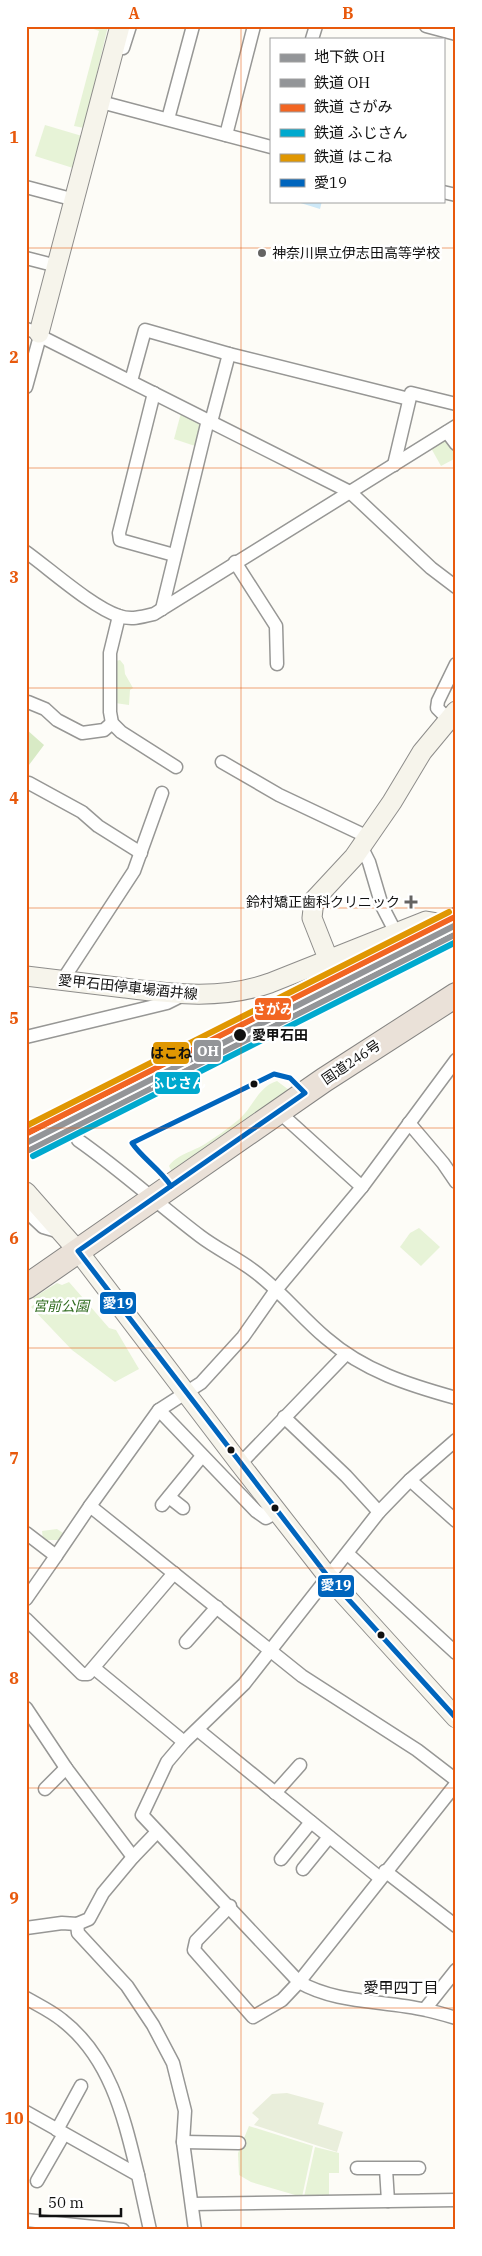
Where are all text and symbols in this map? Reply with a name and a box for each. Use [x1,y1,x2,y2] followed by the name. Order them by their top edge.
[128,3,140,23] text: A
[342,3,354,23] text: B
[270,38,444,202] legend
[314,47,385,66] text: 地下鉄 OH
[314,73,370,92] text: 鉄道 OH
[314,97,392,116] text: 鉄道 さがみ
[314,123,407,142] text: 鉄道 ふじさん
[9,127,19,147] text: 1
[314,147,392,166] text: 鉄道 はこね
[314,173,347,192] text: 愛19
[272,244,440,262] place label: 神奈川県立伊志田高等学校
[256,247,268,259] marker: 神奈川県立伊志田高等学校
[9,347,19,367] text: 2
[9,567,19,587] text: 3
[9,788,19,808] text: 4
[246,893,400,911] place label: 鈴村矯正歯科クリニック
[404,895,418,909] marker: 鈴村矯正歯科クリニック
[57,971,199,1003] street label: 愛甲石田停車場酒井線
[254,997,292,1021] line badge: さがみ
[252,1000,294,1018] text: さがみ
[9,1008,19,1028] text: 5
[252,1026,308,1044] place label: 愛甲石田
[232,1027,248,1043] marker: 愛甲石田
[318,1036,384,1088] street label: 国道246号
[193,1039,222,1063] line badge: OH
[152,1041,190,1065] line badge: はこね
[197,1042,219,1060] text: OH
[150,1044,192,1062] text: はこね
[154,1071,201,1095] line badge: ふじさん
[150,1074,206,1092] text: ふじさん
[249,1079,259,1089] unlabelled marker
[9,1228,19,1248] text: 6
[99,1291,137,1315] line badge: 愛19
[103,1294,133,1312] text: 愛19
[33,1297,91,1315] park label: 宮前公園
[226,1445,236,1455] unlabelled marker
[9,1448,19,1468] text: 7
[270,1503,280,1513] unlabelled marker
[317,1574,355,1598] line badge: 愛19
[321,1576,351,1594] text: 愛19
[376,1630,386,1640] unlabelled marker
[9,1668,19,1688] text: 8
[9,1888,19,1908] text: 9
[363,1978,439,1997] district label: 愛甲四丁目
[4,2108,24,2128] text: 10
[40,2186,121,2218] scale bar
[48,2193,84,2212] text: 50 m

